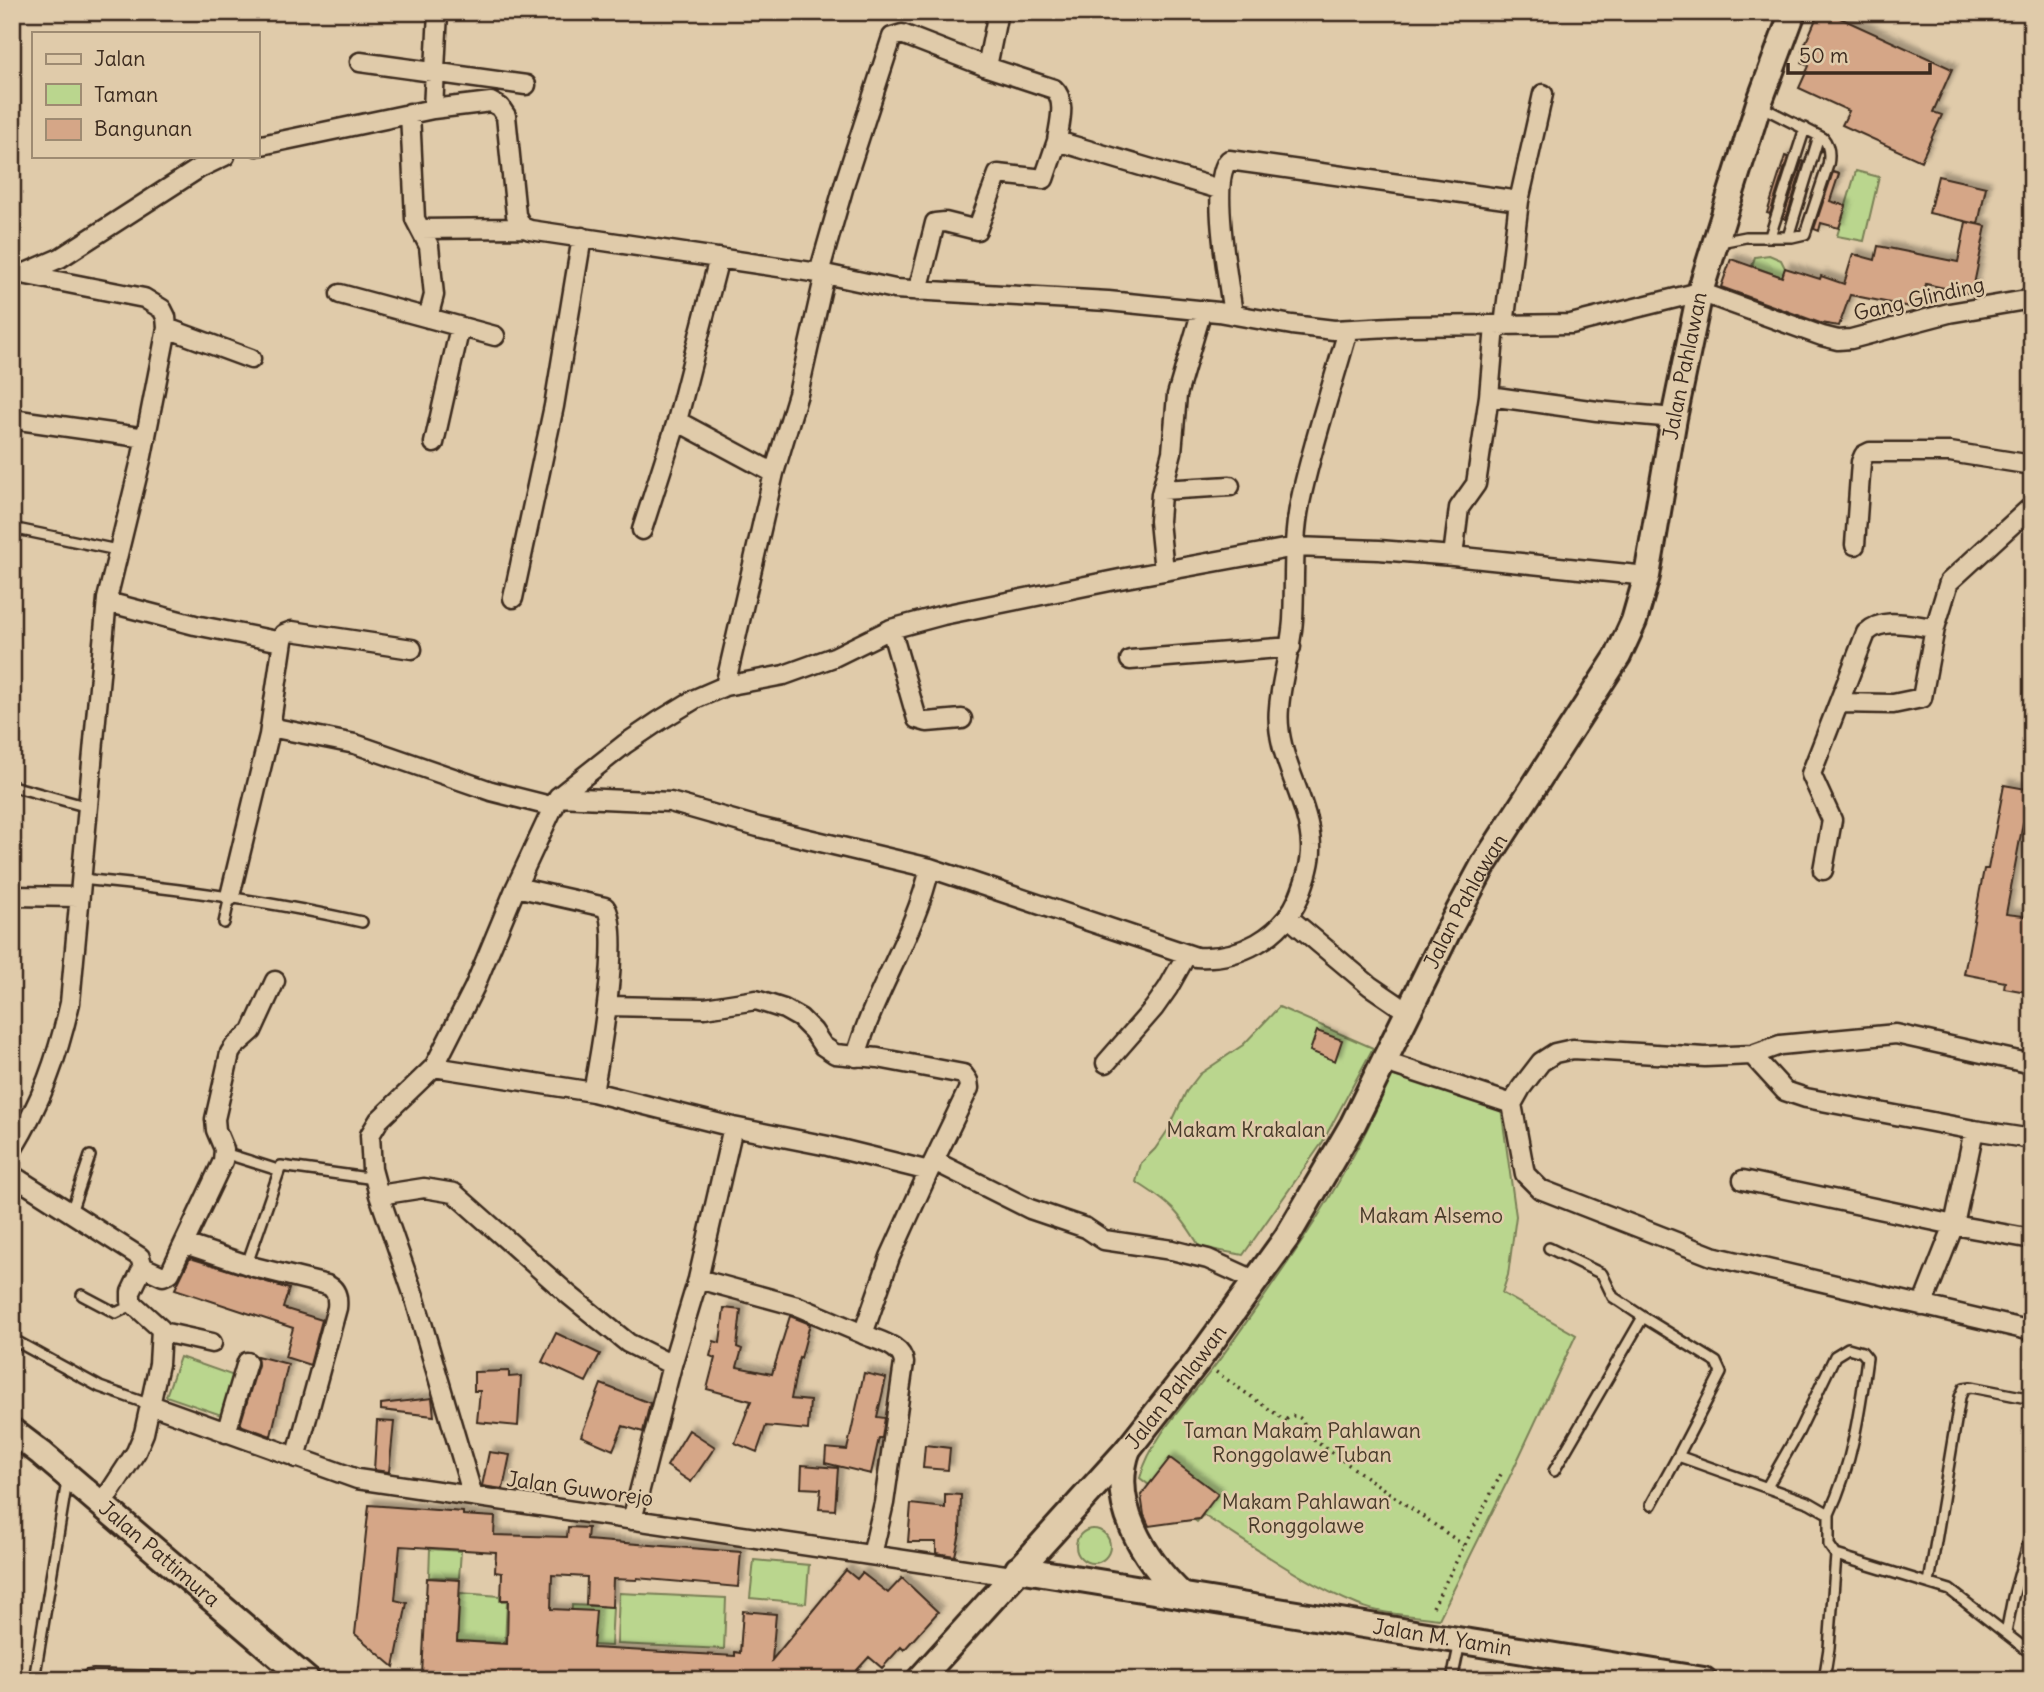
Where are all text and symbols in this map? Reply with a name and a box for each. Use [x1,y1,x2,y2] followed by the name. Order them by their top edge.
[32,32,259,158] legend
[1788,32,1930,76] scale bar
[1799,42,1848,69] text: 50 m
[94,45,145,72] text: Jalan
[94,81,158,108] text: Taman
[94,115,192,142] text: Bangunan
[1851,270,1987,327] street label: Gang Glinding
[1657,289,1713,442] street label: Jalan Pahlawan
[1417,828,1513,973] street label: Jalan Pahlawan
[1166,1116,1326,1143] park label: Makam Krakalan
[1359,1202,1503,1229] park label: Makam Alsemo
[1119,1319,1232,1454] street label: Jalan Pahlawan
[1183,1417,1421,1468] park label: Taman Makam Pahlawan Ronggolawe Tuban
[505,1465,655,1512] street label: Jalan Guworejo
[1222,1488,1390,1539] park label: Makam Pahlawan Ronggolawe
[94,1495,226,1613] street label: Jalan Pattimura
[1371,1613,1514,1662] street label: Jalan M. Yamin

